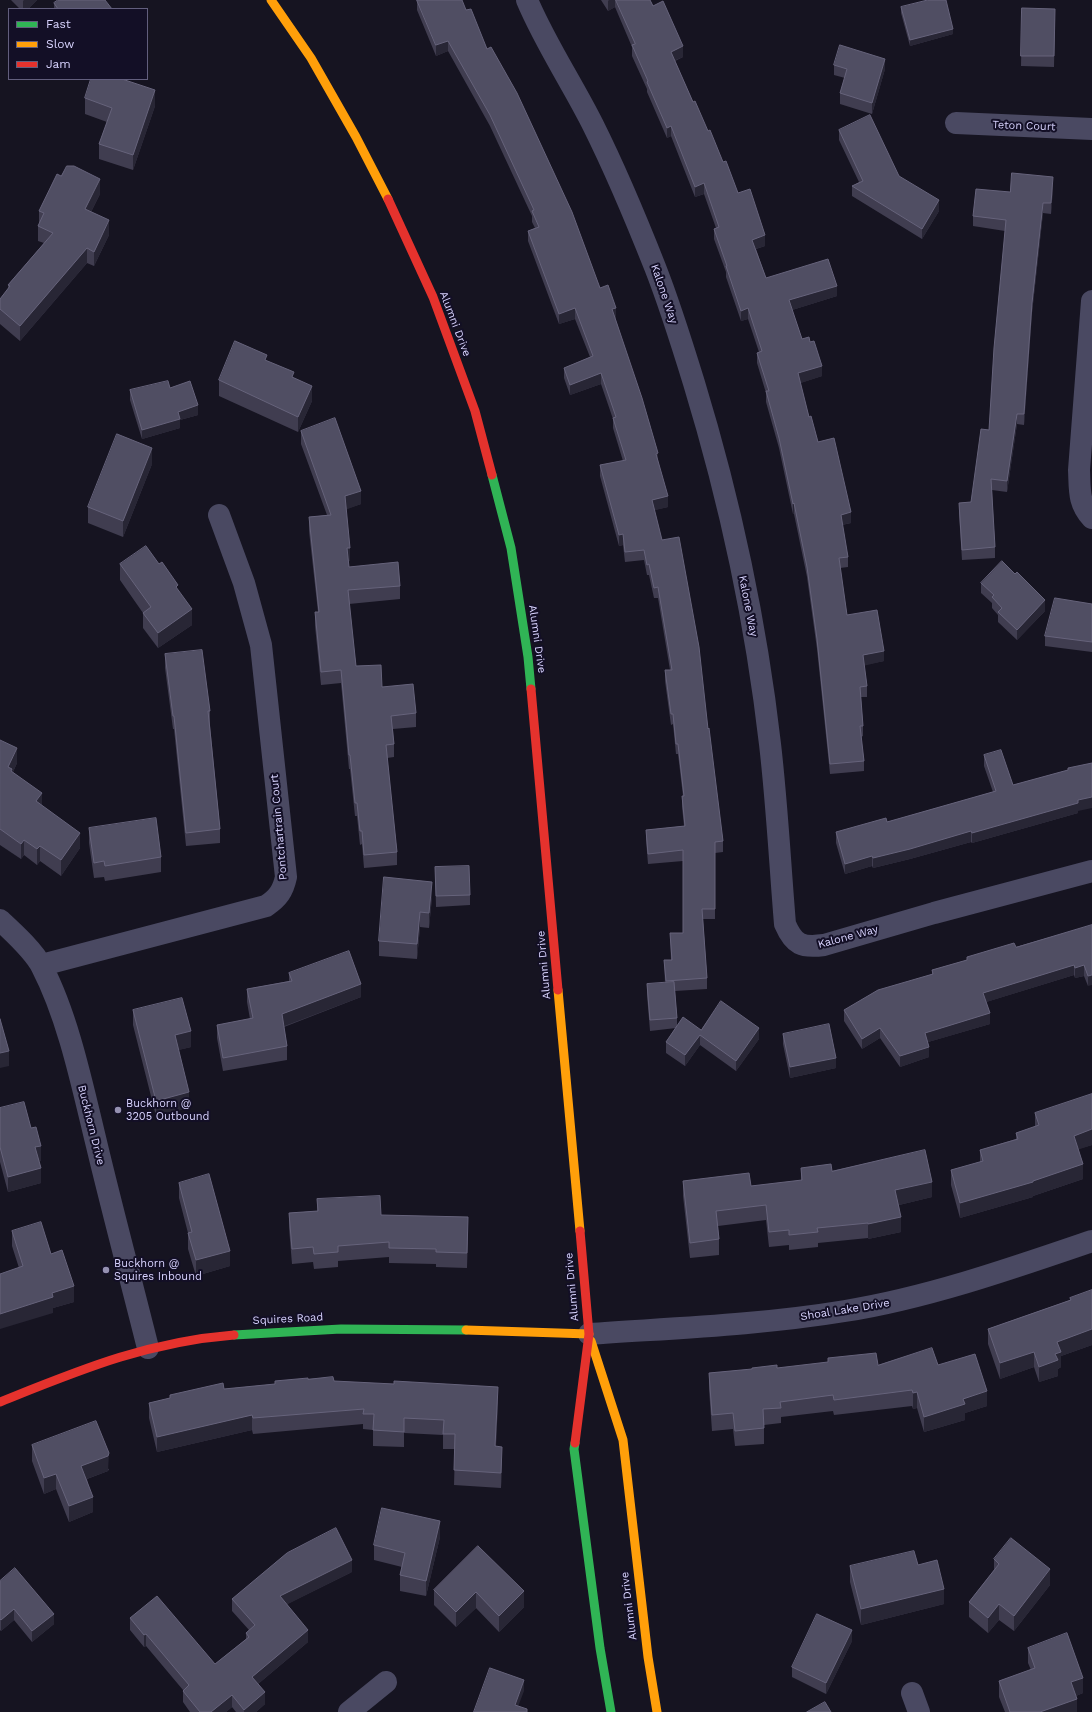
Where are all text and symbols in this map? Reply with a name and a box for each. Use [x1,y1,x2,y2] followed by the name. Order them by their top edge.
[8,8,148,80] legend
[46,17,71,31] text: Fast
[46,37,74,51] text: Slow
[46,57,71,71] text: Jam
[992,118,1056,134] street label: Teton Court
[648,263,680,325] street label: Kalone Way
[437,290,473,358] street label: Alumni Drive
[736,574,760,638] street label: Kalone Way
[526,604,548,674] street label: Alumni Drive
[268,773,290,881] street label: Pontchartrain Court
[816,923,880,951] street label: Kalone Way
[534,930,554,1000] street label: Alumni Drive
[75,1084,107,1166] street label: Buckhorn Drive
[126,1097,209,1123] place label: Buckhorn @ 3205 Outbound
[113,1105,123,1115] marker: Buckhorn @ 3205 Outbound
[562,1252,582,1322] street label: Alumni Drive
[114,1257,202,1283] place label: Buckhorn @ Squires Inbound
[101,1265,111,1275] marker: Buckhorn @ Squires Inbound
[799,1296,891,1324] street label: Shoal Lake Drive
[252,1311,324,1327] street label: Squires Road
[618,1571,640,1641] street label: Alumni Drive

